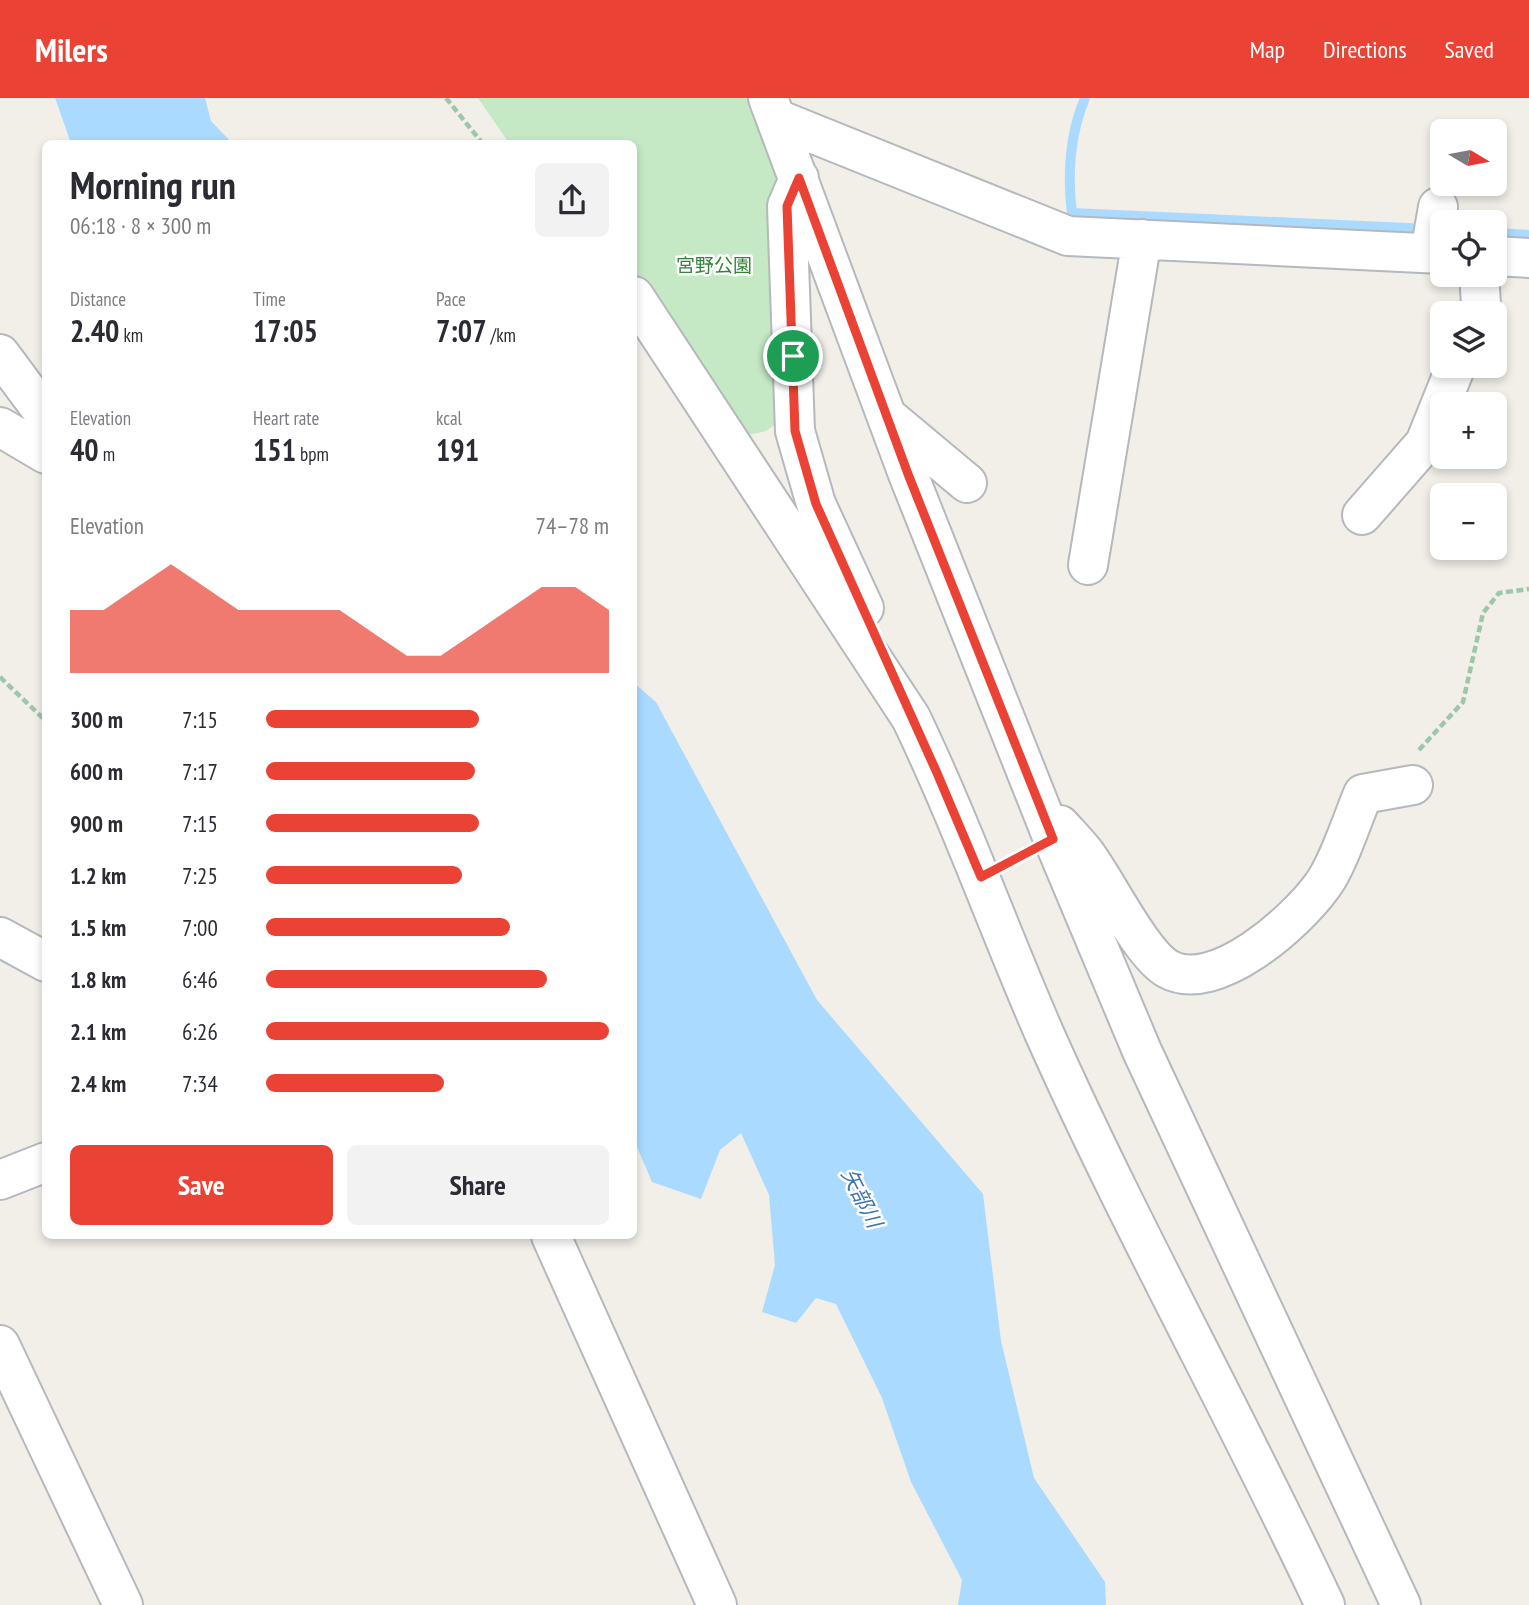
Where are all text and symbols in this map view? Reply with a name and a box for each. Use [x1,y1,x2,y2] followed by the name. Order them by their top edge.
[35,28,108,71] text: Milers
[1250,34,1285,65] text: Map
[1323,34,1407,65] text: Directions
[1445,34,1494,65] text: Saved
[1430,119,1507,196] north arrow
[1430,119,1507,560] map controls
[70,160,236,209] text: Morning run
[535,163,609,237] button: share
[1430,210,1507,287] button: locate
[70,211,211,240] text: 06:18 · 8 × 300 m
[676,253,752,277] park label: 宮野公園
[70,287,126,311] text: Distance
[253,287,286,311] text: Time
[436,287,466,311] text: Pace
[1430,301,1507,378] button: layers
[70,311,119,350] text: 2.40
[253,311,318,350] text: 17:05
[436,311,487,350] text: 7:07
[119,323,143,347] text: km
[487,323,516,347] text: /km
[763,326,823,386] pin
[774,337,812,375] icon: arrive
[1430,392,1507,469] button: +
[70,406,131,430] text: Elevation
[253,406,319,430] text: Heart rate
[436,406,462,430] text: kcal
[70,430,99,469] text: 40
[253,430,296,469] text: 151
[436,430,479,469] text: 191
[99,442,115,466] text: m
[296,442,329,466] text: bpm
[1430,483,1507,560] button: −
[70,511,144,540] text: Elevation
[536,511,609,540] text: 74–78 m
[70,705,123,734] text: 300 m
[182,705,218,734] text: 7:15
[70,757,123,786] text: 600 m
[182,757,218,786] text: 7:17
[70,809,123,838] text: 900 m
[182,809,218,838] text: 7:15
[70,861,126,890] text: 1.2 km
[182,861,218,890] text: 7:25
[70,913,126,942] text: 1.5 km
[182,913,218,942] text: 7:00
[70,965,126,994] text: 1.8 km
[182,965,218,994] text: 6:46
[70,1017,126,1046] text: 2.1 km
[182,1017,218,1046] text: 6:26
[70,1069,126,1098] text: 2.4 km
[182,1069,218,1098] text: 7:34
[70,1145,333,1225] button: Save
[347,1145,609,1225] button: Share
[836,1164,889,1234] water label: 矢部川

